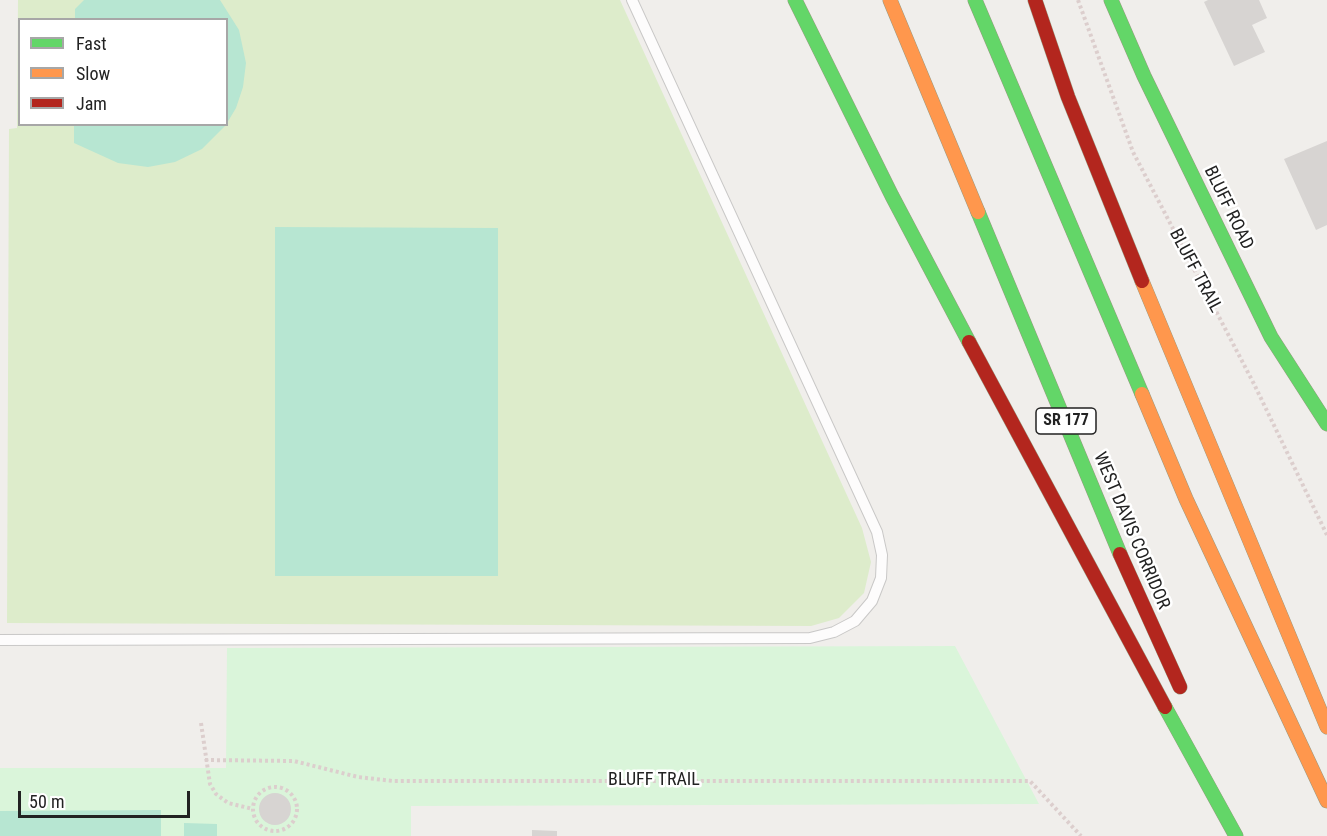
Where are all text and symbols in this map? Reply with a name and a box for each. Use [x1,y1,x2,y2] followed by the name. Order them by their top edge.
[18,18,228,126] legend
[76,33,107,54] text: Fast
[76,63,110,84] text: Slow
[76,93,107,114] text: Jam
[1198,163,1258,253] street label: BLUFF ROAD
[1164,225,1226,317] street label: BLUFF TRAIL
[1036,408,1096,434] road number: SR 177
[1088,449,1174,613] street label: WEST DAVIS CORRIDOR
[608,769,700,791] street label: BLUFF TRAIL
[21,779,194,817] scale bar
[29,791,64,812] text: 50 m

